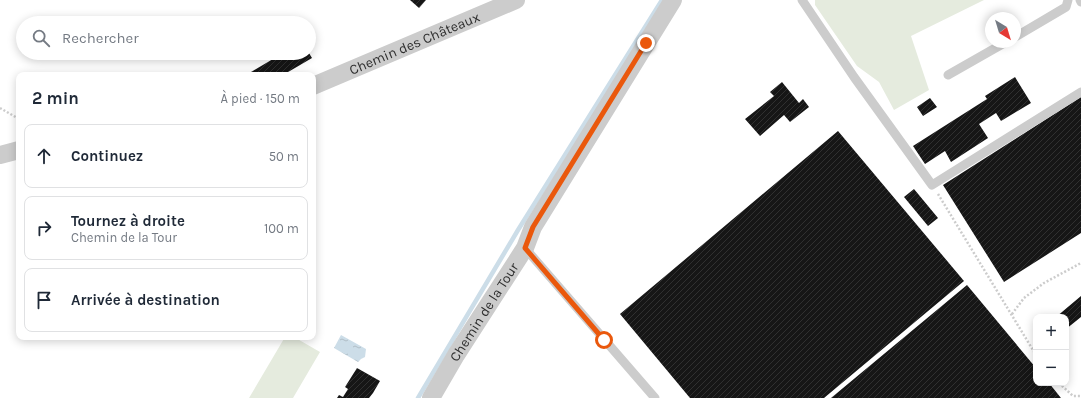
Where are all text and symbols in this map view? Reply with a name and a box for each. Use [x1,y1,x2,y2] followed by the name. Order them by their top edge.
[346,8,482,78] street label: Chemin des Châteaux
[985,12,1021,48] north arrow
[16,16,316,60] search box
[30,27,52,49] icon: search
[62,29,139,47] text: Rechercher
[637,34,655,52] route end
[32,88,79,108] text: 2 min
[220,91,300,106] text: À pied · 150 m
[33,145,55,167] icon: ahead
[71,147,143,165] text: Continuez
[269,149,299,164] text: 50 m
[71,212,185,230] text: Tournez à droite
[33,217,55,239] icon: right
[264,221,299,236] text: 100 m
[71,230,177,245] text: Chemin de la Tour
[446,259,522,364] street label: Chemin de la Tour
[33,289,55,311] icon: arrive
[71,291,220,309] text: Arrivée à destination
[1033,314,1069,386] map controls
[1033,314,1069,350] button: +
[595,331,613,349] route start
[1033,350,1069,386] button: −

